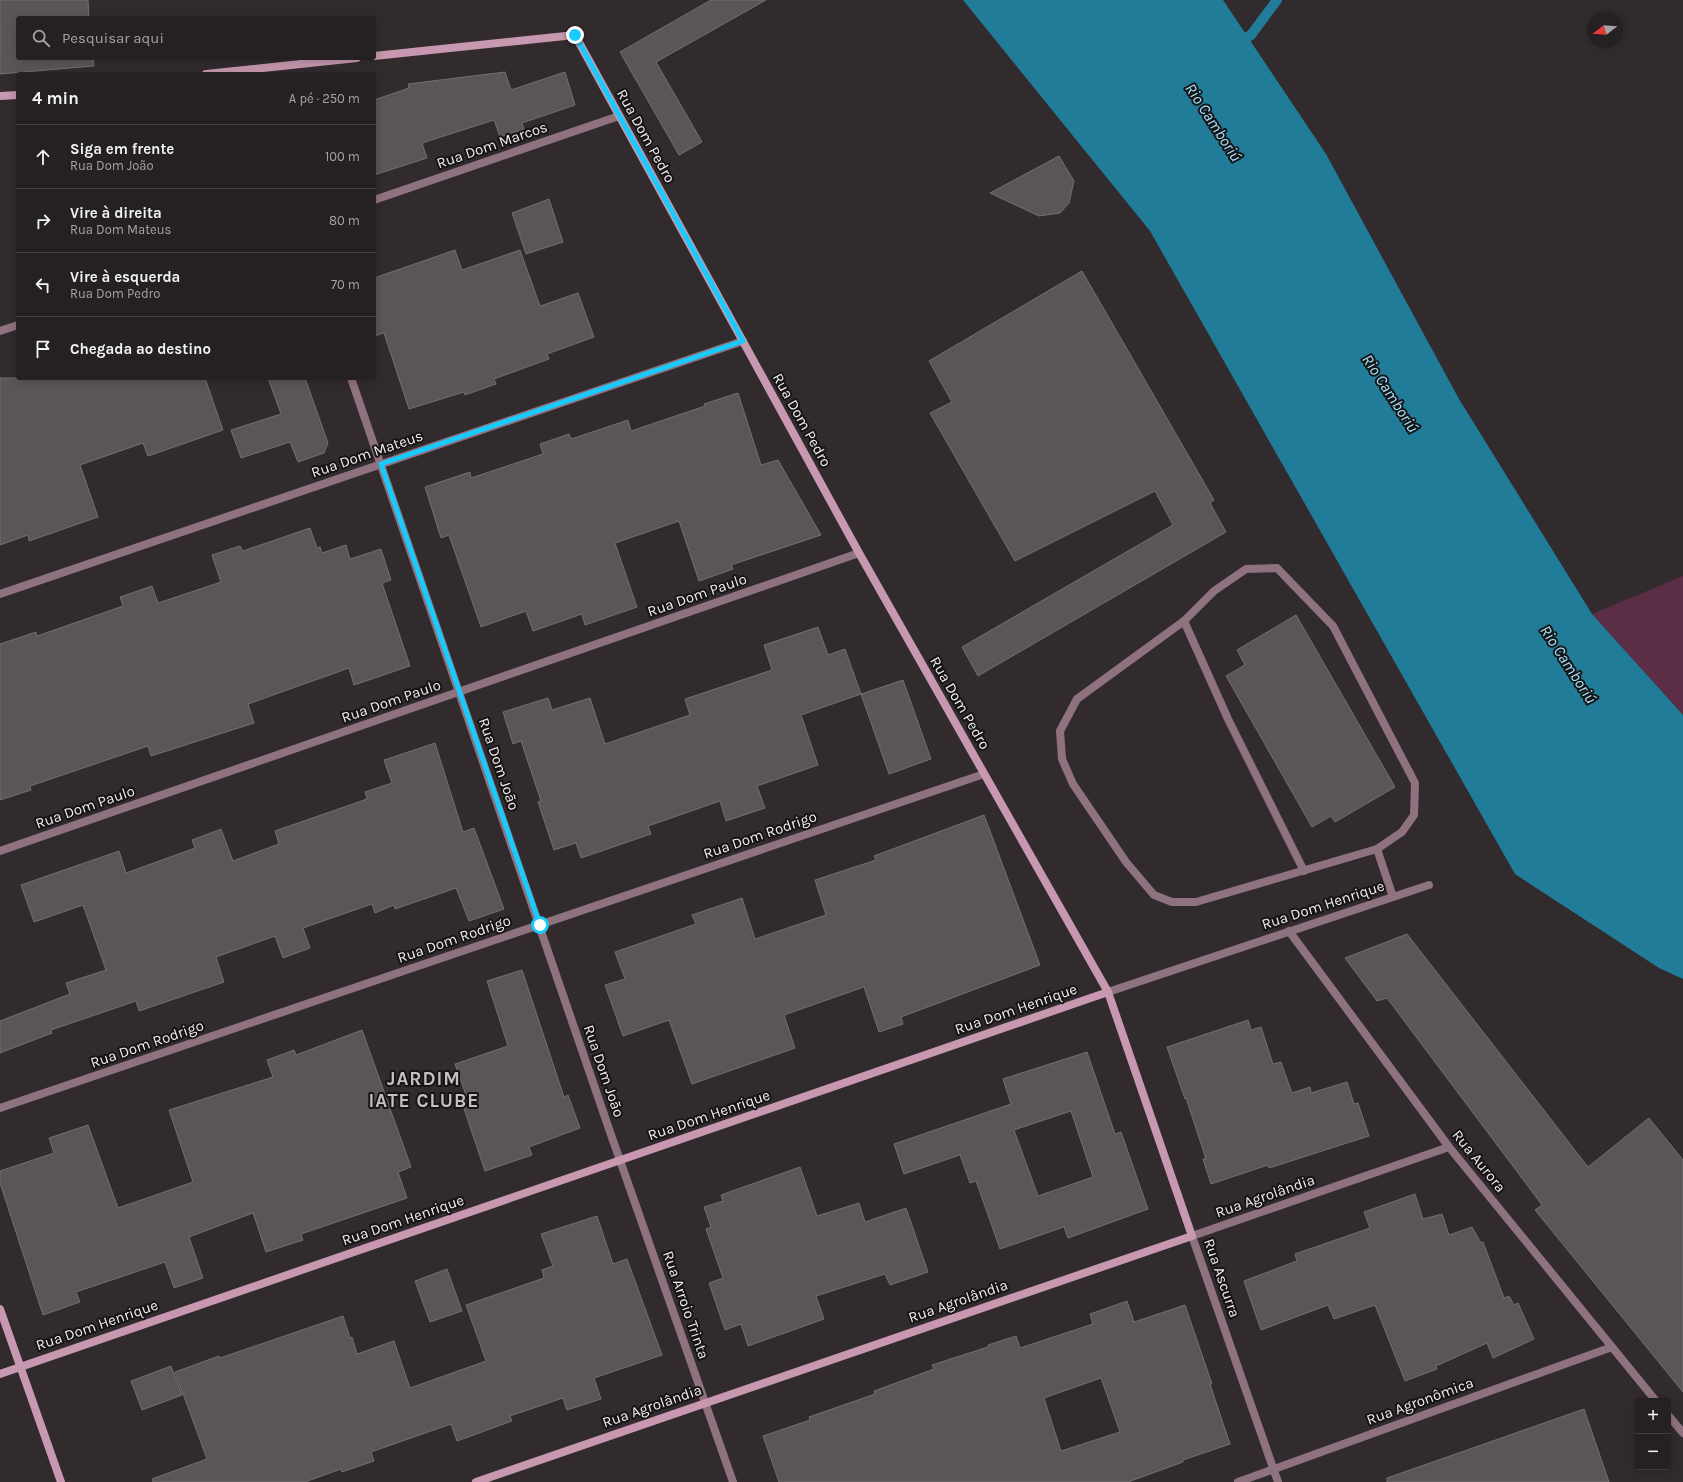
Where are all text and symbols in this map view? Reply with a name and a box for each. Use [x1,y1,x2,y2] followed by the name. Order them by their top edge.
[1587,12,1623,48] north arrow
[16,16,376,60] search box
[566,26,584,44] route end
[30,27,52,49] icon: search
[62,29,164,47] text: Pesquisar aqui
[1181,80,1246,165] water label: Rio Camboriú
[613,86,679,186] street label: Rua Dom Pedro
[32,88,79,108] text: 4 min
[289,91,360,106] text: A pé · 250 m
[434,118,550,172] street label: Rua Dom Marcos
[70,140,174,158] text: Siga em frente
[32,146,54,168] icon: ahead
[325,149,360,164] text: 100 m
[70,158,154,173] text: Rua Dom João
[70,204,162,222] text: Vire à direita
[32,210,54,232] icon: right
[329,213,360,228] text: 80 m
[70,222,171,237] text: Rua Dom Mateus
[70,268,180,286] text: Vire à esquerda
[32,274,54,296] icon: left
[331,277,360,292] text: 70 m
[70,286,160,301] text: Rua Dom Pedro
[32,338,54,360] icon: arrive
[70,340,211,358] text: Chegada ao destino
[1358,351,1423,436] water label: Rio Camboriú
[769,370,835,470] street label: Rua Dom Pedro
[309,426,425,482] street label: Rua Dom Mateus
[645,570,749,620] street label: Rua Dom Paulo
[1536,622,1601,707] water label: Rio Camboriú
[926,653,994,753] street label: Rua Dom Pedro
[339,676,443,726] street label: Rua Dom Paulo
[475,715,523,813] street label: Rua Dom João
[33,782,137,832] street label: Rua Dom Paulo
[701,807,819,863] street label: Rua Dom Rodrigo
[1259,877,1387,933] street label: Rua Dom Henrique
[395,911,513,967] street label: Rua Dom Rodrigo
[531,916,549,934] route start
[953,980,1079,1038] street label: Rua Dom Henrique
[88,1016,206,1072] street label: Rua Dom Rodrigo
[580,1022,628,1120] street label: Rua Dom João
[369,1068,479,1112] district label: JARDIM IATE CLUBE
[646,1086,772,1144] street label: Rua Dom Henrique
[1448,1126,1510,1196] street label: Rua Aurora
[1213,1171,1317,1221] street label: Rua Agrolândia
[340,1191,466,1249] street label: Rua Dom Henrique
[1200,1236,1244,1320] street label: Rua Ascurra
[659,1249,713,1361] street label: Rua Arroio Trinta
[906,1276,1010,1326] street label: Rua Agrolândia
[34,1296,160,1354] street label: Rua Dom Henrique
[1364,1373,1476,1429] street label: Rua Agronômica
[600,1381,704,1431] street label: Rua Agrolândia
[1635,1398,1671,1470] map controls
[1635,1398,1671,1434] button: +
[1635,1434,1671,1470] button: −

